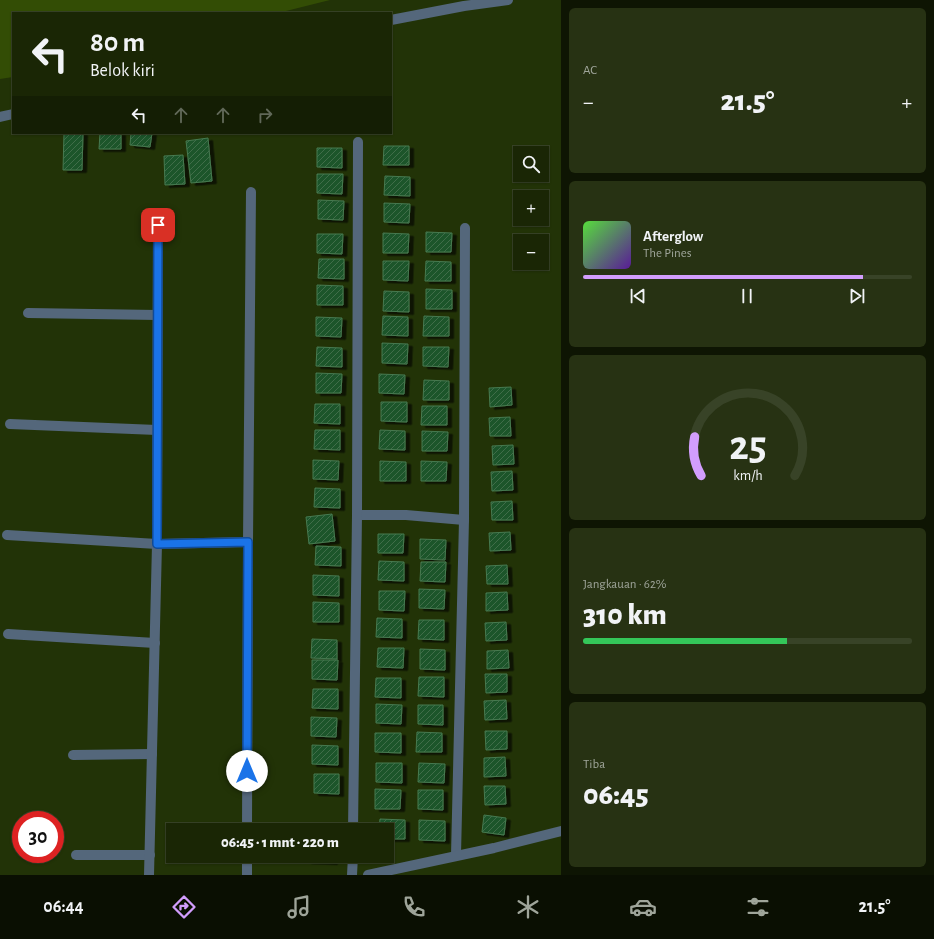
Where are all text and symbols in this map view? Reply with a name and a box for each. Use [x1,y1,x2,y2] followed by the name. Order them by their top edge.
[24,28,76,80] icon: left
[90,29,145,57] text: 80 m
[90,62,155,80] text: Belok kiri
[583,64,597,77] text: AC
[720,86,775,116] text: 21.5°
[583,91,594,113] text: −
[901,91,912,113] text: +
[128,104,150,126] icon: left
[170,104,192,126] icon: ahead
[212,104,234,126] icon: ahead
[254,104,276,126] icon: right
[513,146,549,270] map controls
[513,146,549,182] button: search
[513,190,549,226] button: +
[141,208,175,242] pin
[147,214,169,236] icon: arrive
[643,229,703,244] text: Afterglow
[513,234,549,270] button: −
[643,247,692,260] text: The Pines
[627,285,649,307] icon: previous
[736,285,758,307] icon: pause
[846,285,868,307] icon: next
[729,425,766,466] text: 25
[733,468,762,482] text: km/h
[583,578,667,591] text: Jangkauan · 62%
[583,600,667,630] text: 310 km
[226,750,268,792] position arrow
[583,758,605,771] text: Tiba
[583,780,649,810] text: 06:45
[12,811,64,863] speed limit sign: 30
[221,835,339,850] text: 06:45 · 1 mnt · 220 m
[170,893,198,921] icon: directions
[285,893,313,921] icon: music
[400,893,428,921] icon: phone
[514,893,542,921] icon: climate
[629,893,657,921] icon: car
[744,893,772,921] icon: filters
[43,898,84,916] text: 06:44
[858,898,891,916] text: 21.5°

